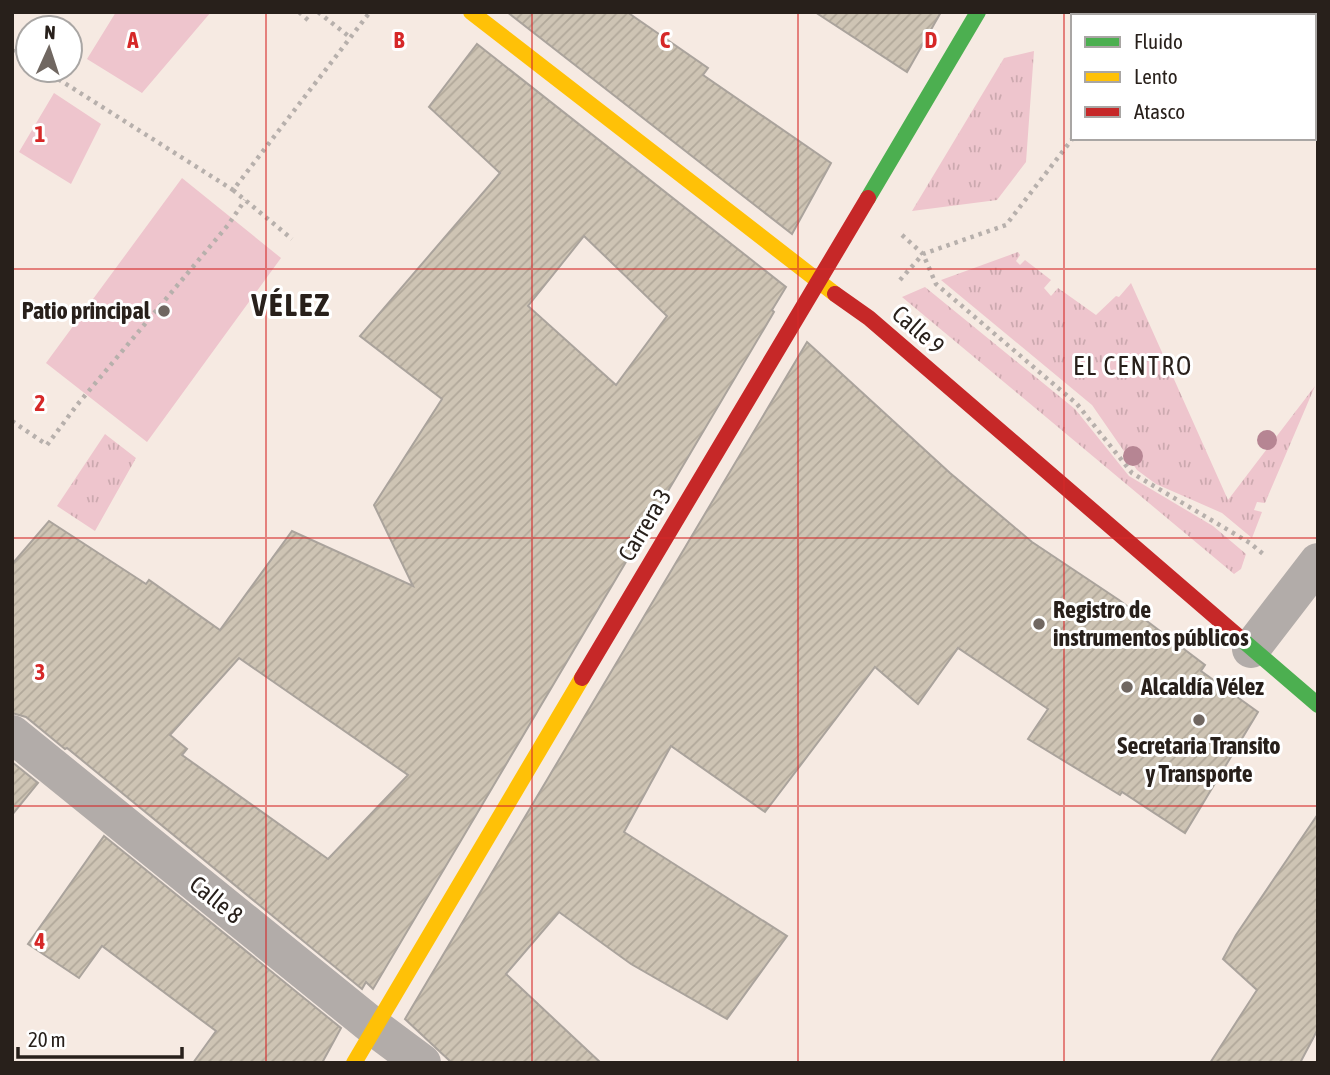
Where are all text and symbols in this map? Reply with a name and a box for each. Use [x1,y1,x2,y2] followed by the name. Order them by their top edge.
[14,14,84,84] north arrow
[1071,14,1316,140] legend
[44,21,56,43] text: N
[126,27,139,53] text: A
[394,27,405,53] text: B
[660,27,671,53] text: C
[925,27,938,53] text: D
[1134,29,1183,53] text: Fluido
[1134,64,1178,88] text: Lento
[1134,99,1185,123] text: Atasco
[35,121,46,147] text: 1
[250,286,331,323] district label: VÉLEZ
[22,297,151,324] place label: Patio principal
[887,300,950,359] street label: Calle 9
[156,303,172,319] marker: Patio principal
[1073,351,1193,381] district label: EL CENTRO
[35,390,45,416] text: 2
[613,484,677,566] street label: Carrera 3
[1053,596,1249,651] place label: Registro de instrumentos públicos
[1031,616,1047,632] marker: Registro de instrumentos públicos
[35,659,45,685] text: 3
[1140,673,1264,700] place label: Alcaldía Vélez
[1119,679,1135,695] marker: Alcaldía Vélez
[1191,712,1207,728] marker: Secretaria Transito y Transporte
[1117,732,1281,787] place label: Secretaria Transito y Transporte
[185,870,248,929] street label: Calle 8
[34,928,46,954] text: 4
[18,1016,182,1060] scale bar
[28,1027,66,1051] text: 20 m

